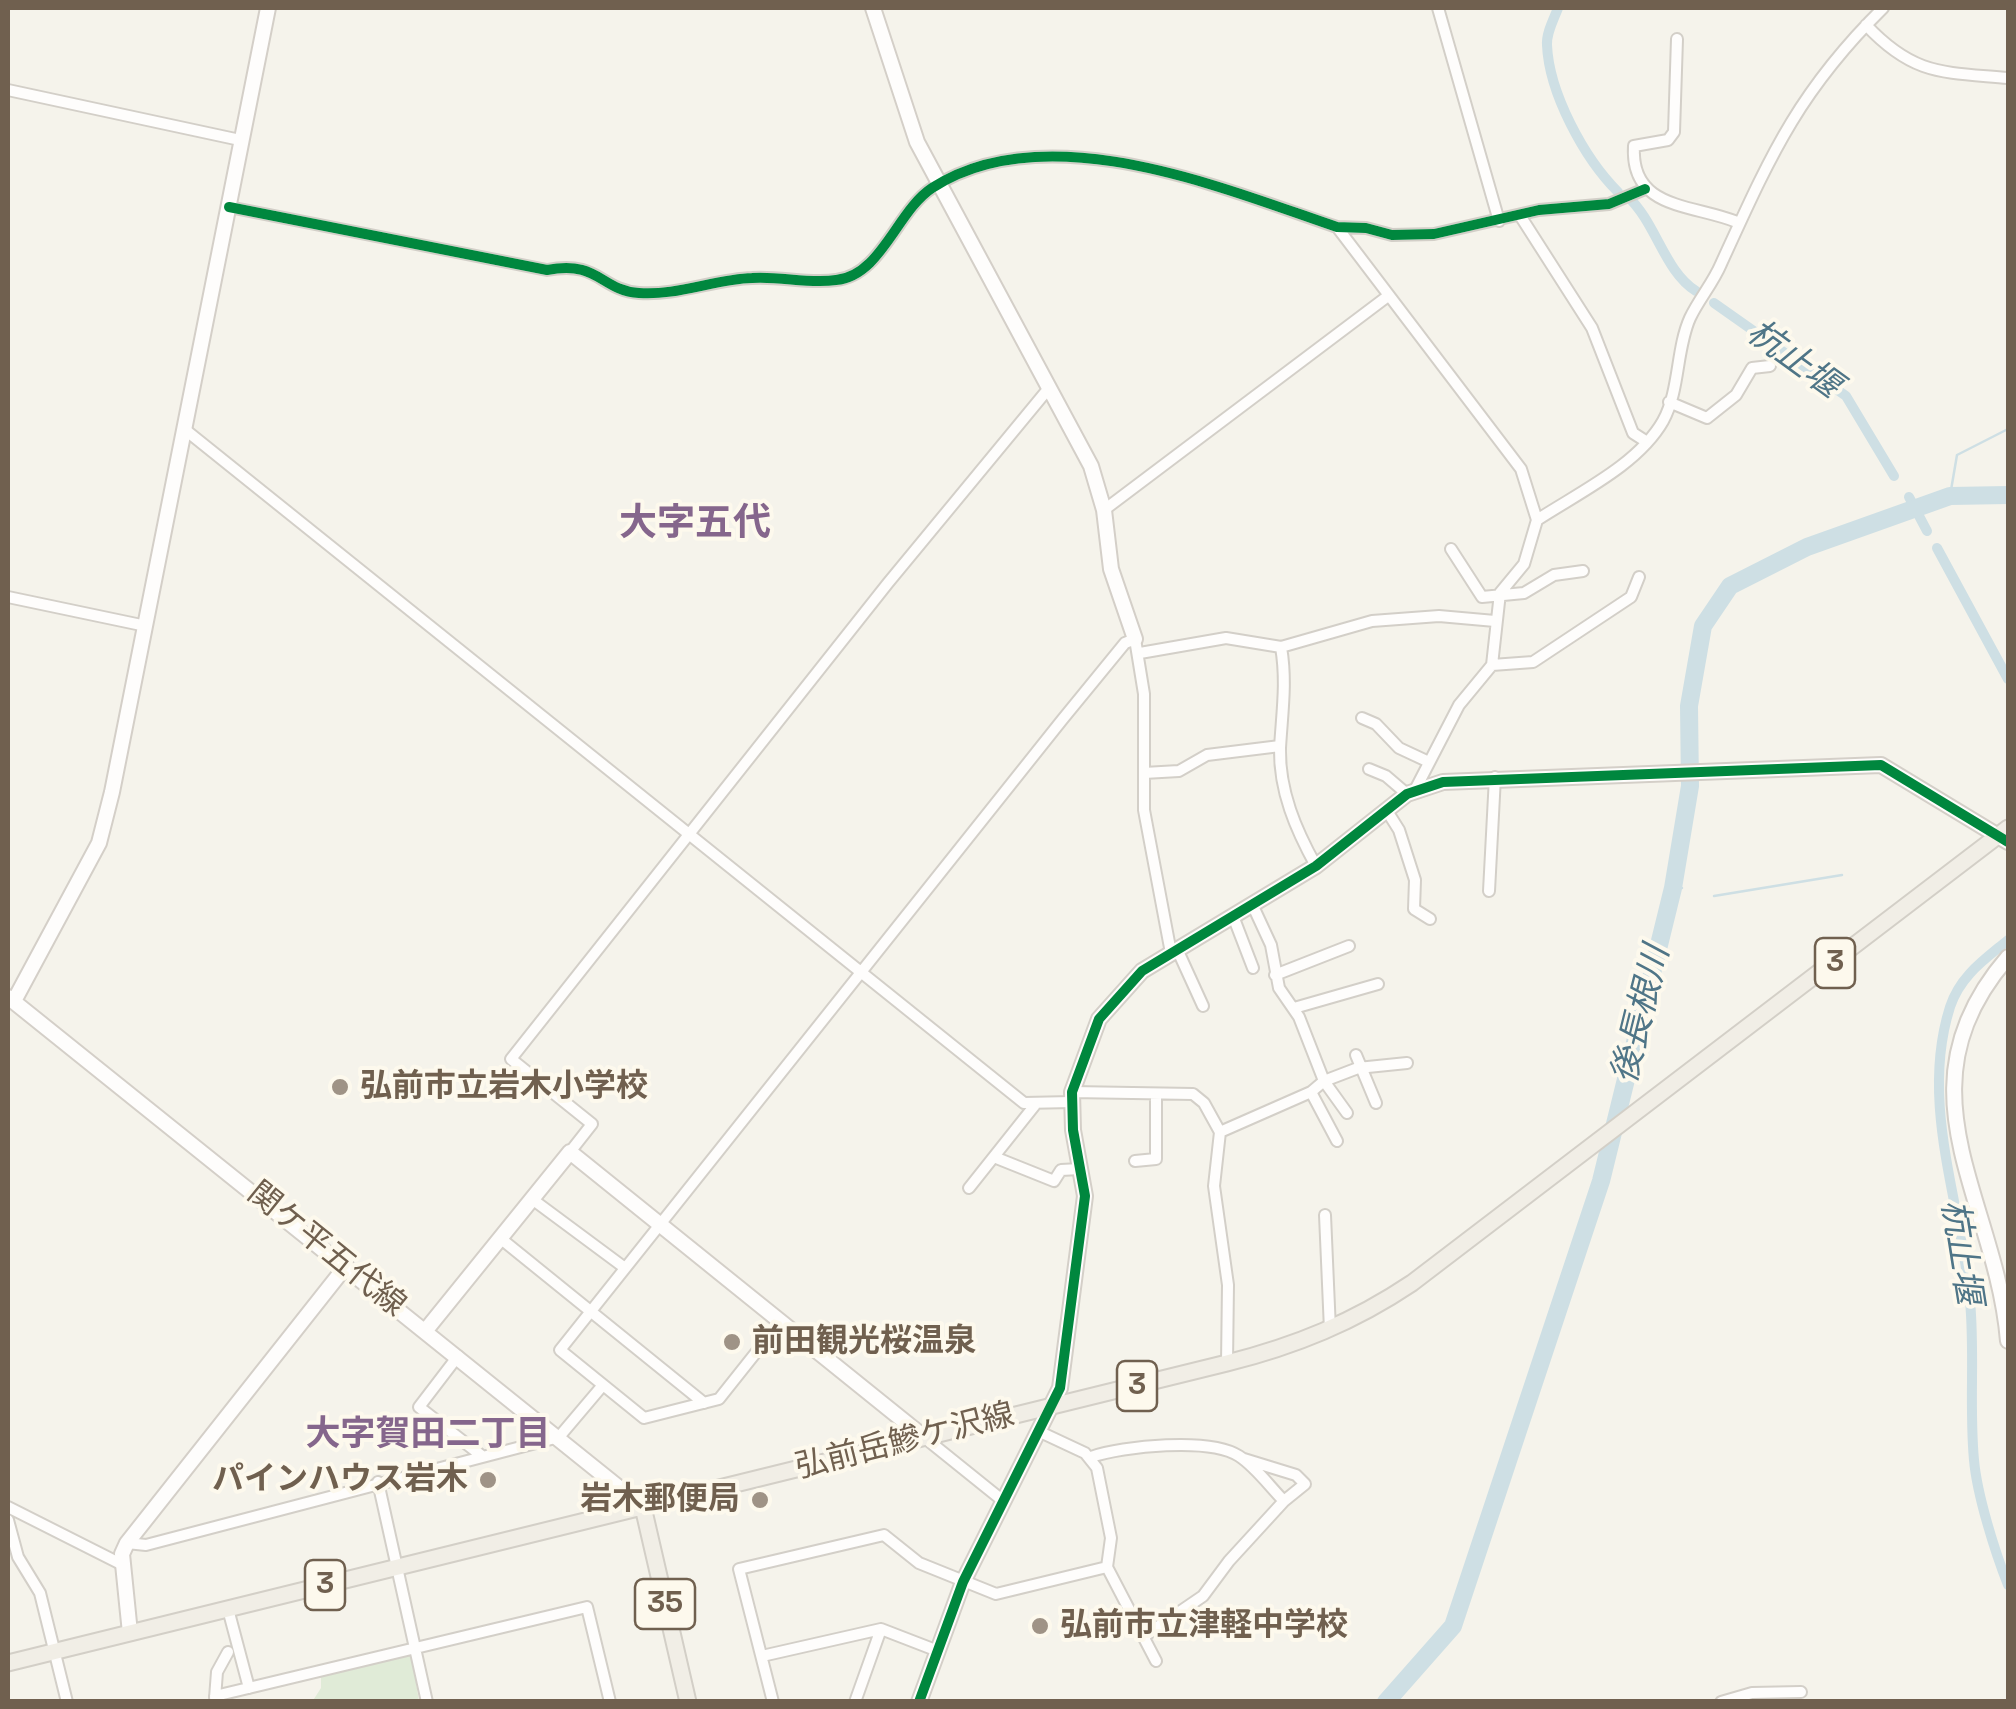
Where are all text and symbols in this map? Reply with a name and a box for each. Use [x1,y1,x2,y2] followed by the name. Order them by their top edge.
[1738,312,1848,408] water label: 杭止堰
[619,502,771,548] district label: 大字五代
[1815,938,1855,988] road number: 3
[1605,942,1679,1088] water label: 後長根川
[360,1068,648,1106] place label: 弘前市立岩木小学校
[329,1076,351,1098] marker: 弘前市立岩木小学校
[239,1175,413,1325] street label: 関ケ平五代線
[1931,1197,1989,1307] water label: 杭止堰
[752,1323,976,1361] place label: 前田観光桜温泉
[721,1331,743,1353] marker: 前田観光桜温泉
[1117,1361,1157,1411] road number: 3
[792,1396,1018,1488] street label: 弘前岳鰺ケ沢線
[306,1415,550,1457] district label: 大字賀田二丁目
[212,1461,468,1499] place label: パインハウス岩木
[477,1469,499,1491] marker: パインハウス岩木
[580,1481,740,1519] place label: 岩木郵便局
[749,1489,771,1511] marker: 岩木郵便局
[305,1560,345,1610] road number: 3
[635,1579,695,1629] road number: 35
[1060,1607,1348,1645] place label: 弘前市立津軽中学校
[1029,1615,1051,1637] marker: 弘前市立津軽中学校

